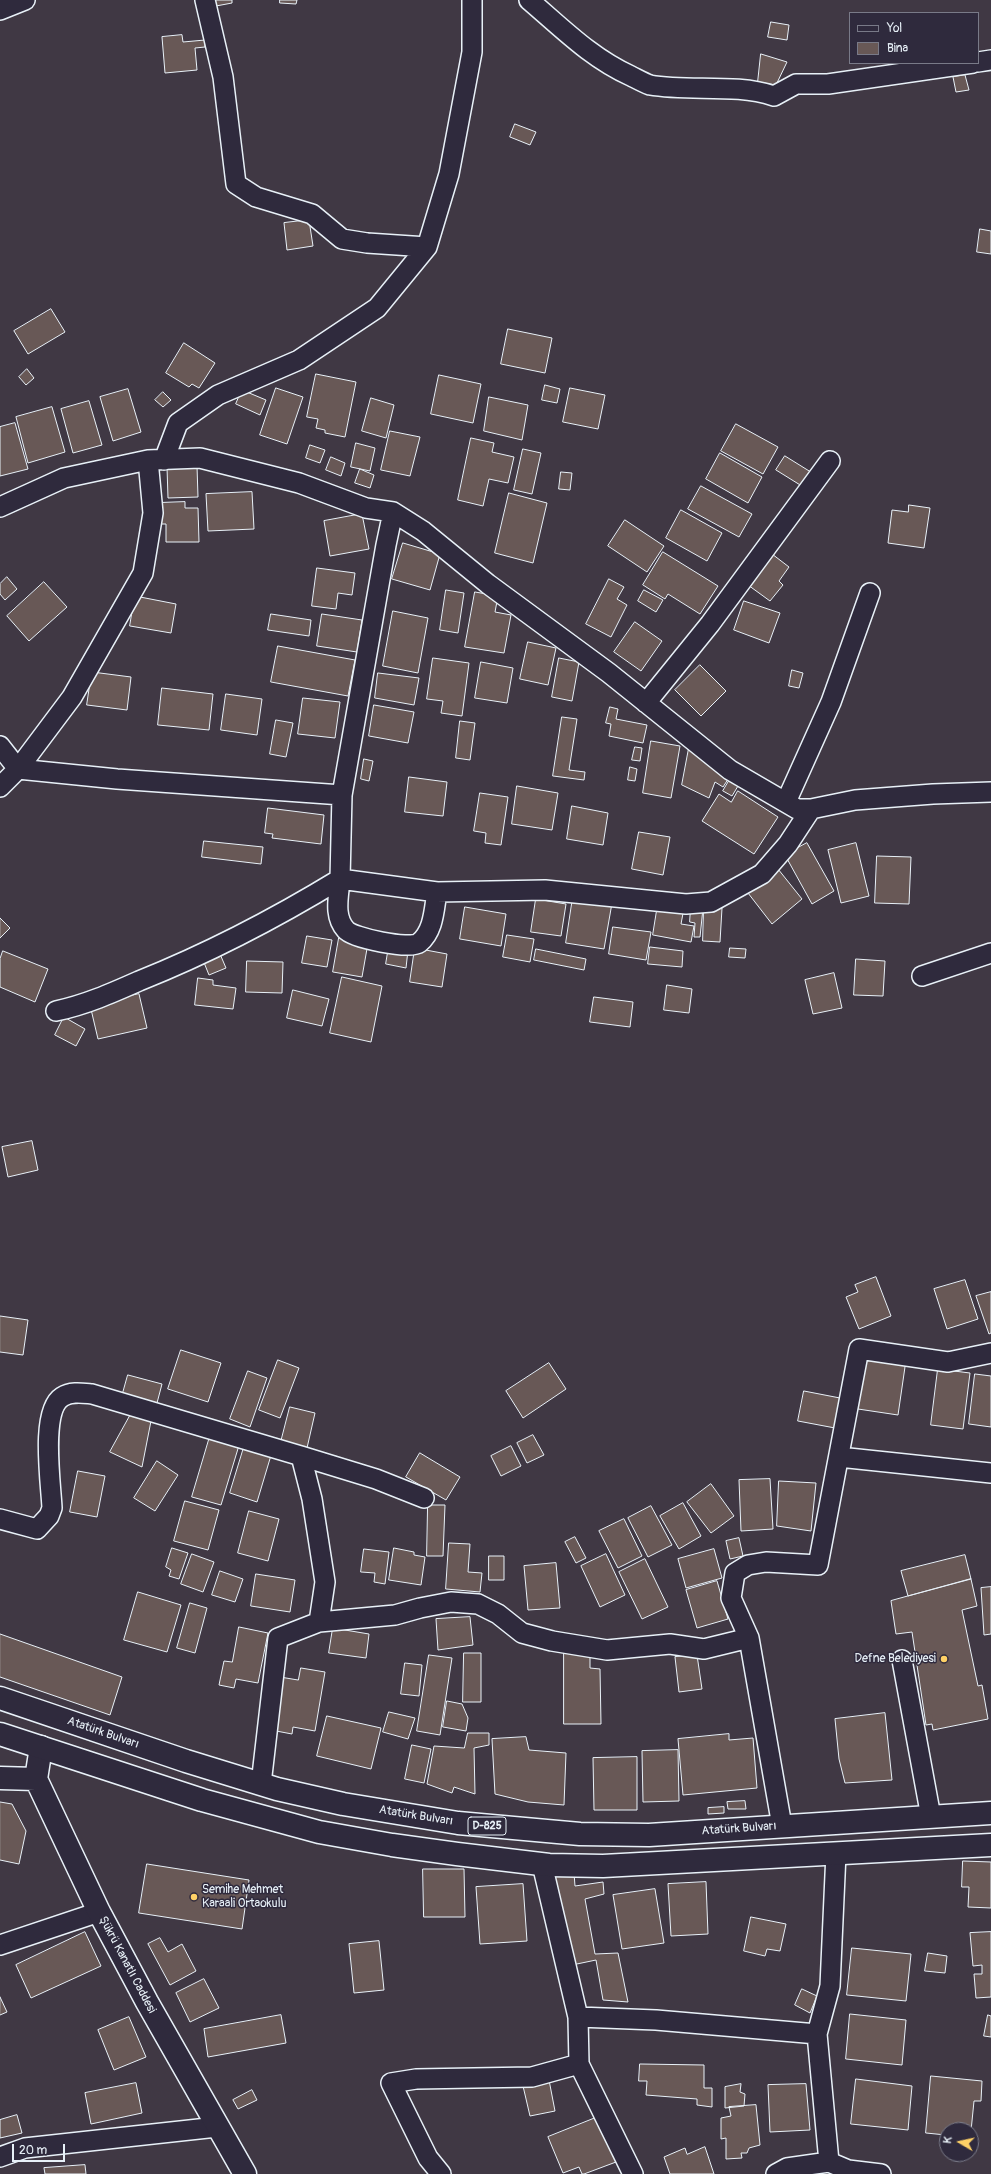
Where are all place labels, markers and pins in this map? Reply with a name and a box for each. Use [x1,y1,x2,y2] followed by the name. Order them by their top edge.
[854,1652,936,1666] place label: Defne Belediyesi
[939,1654,949,1664] marker: Defne Belediyesi
[202,1883,287,1911] place label: Semihe Mehmet Karaali Ortaokulu
[189,1892,199,1902] marker: Semihe Mehmet Karaali Ortaokulu

